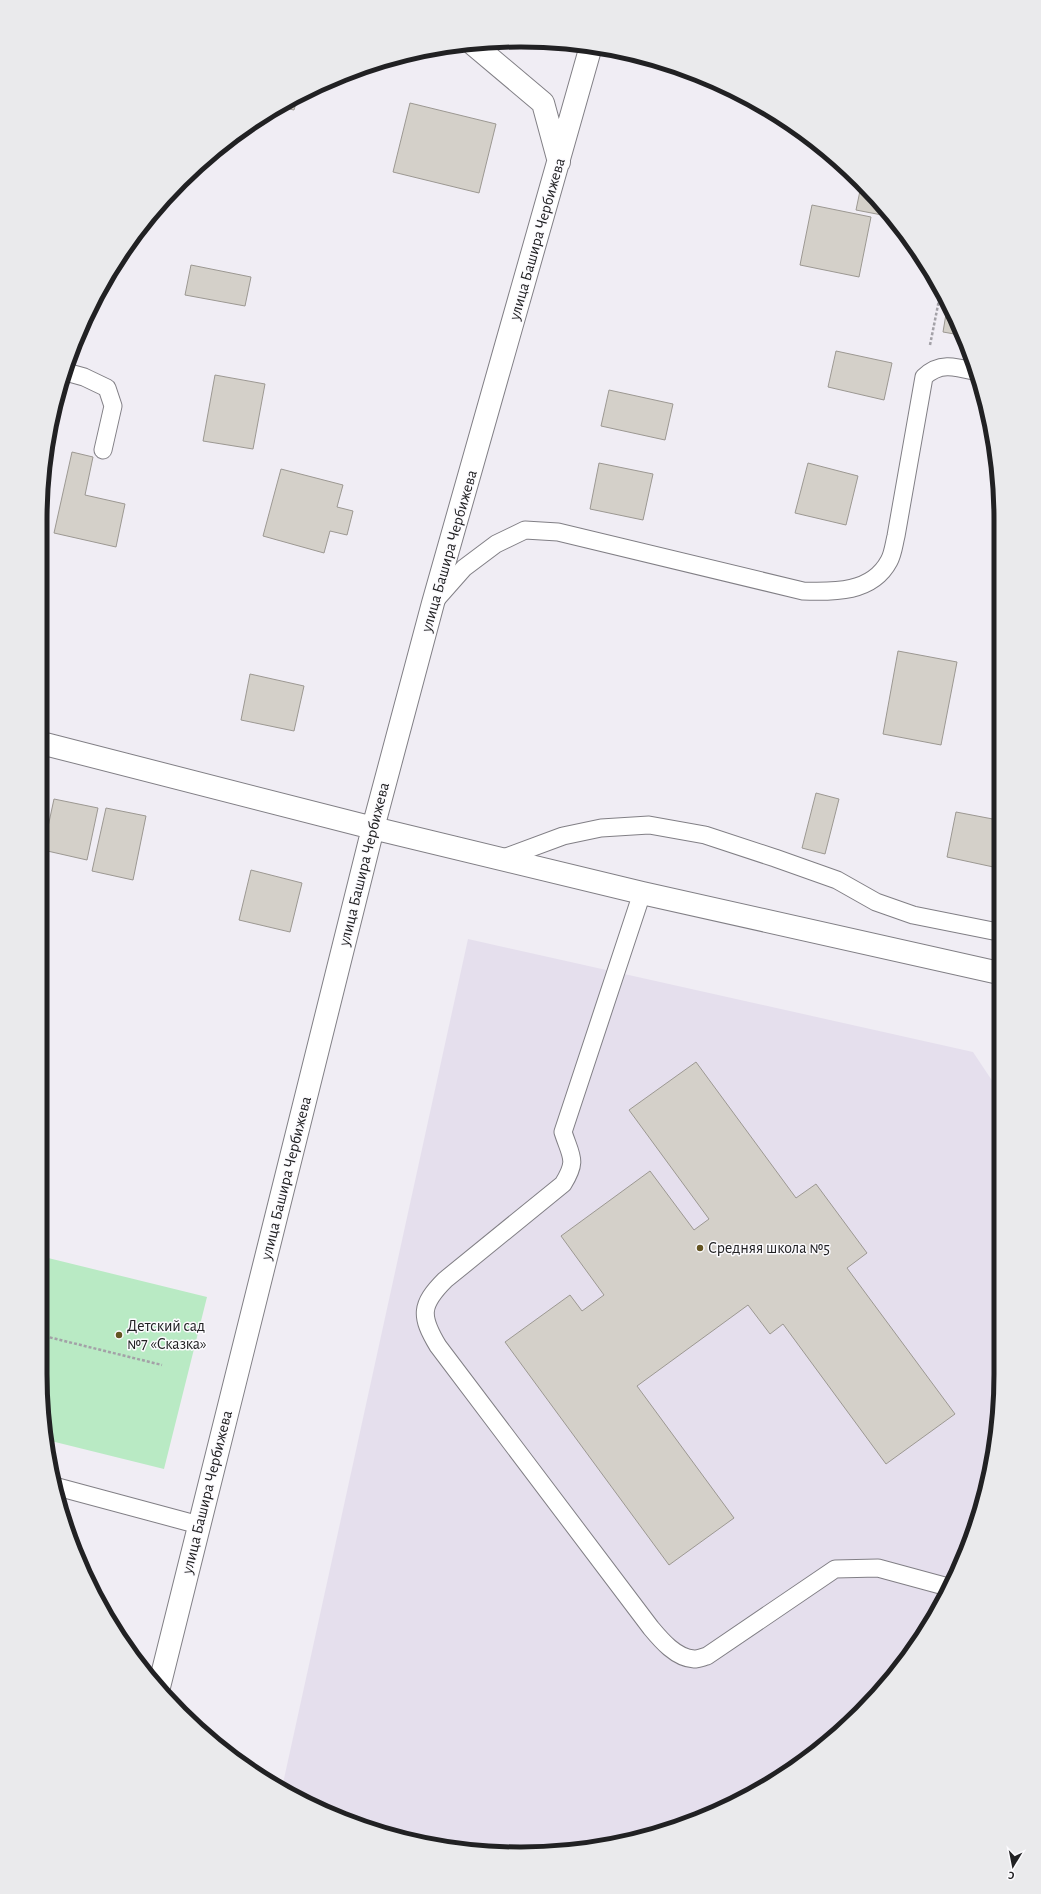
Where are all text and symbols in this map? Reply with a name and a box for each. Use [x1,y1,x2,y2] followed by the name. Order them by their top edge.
[506,156,569,323] street label: улица Башира Чербижева
[418,468,481,635] street label: улица Башира Чербижева
[336,781,393,949] street label: улица Башира Чербижева
[258,1095,315,1263] street label: улица Башира Чербижева
[708,1240,830,1256] place label: Средняя школа №5
[695,1243,705,1253] marker: Средняя школа №5
[127,1318,207,1352] place label: Детский сад №7 «Сказка»
[114,1330,124,1340] marker: Детский сад №7 «Сказка»
[179,1409,236,1577] street label: улица Башира Чербижева
[993,1846,1033,1886] north arrow
[1007,1869,1015,1881] text: С

